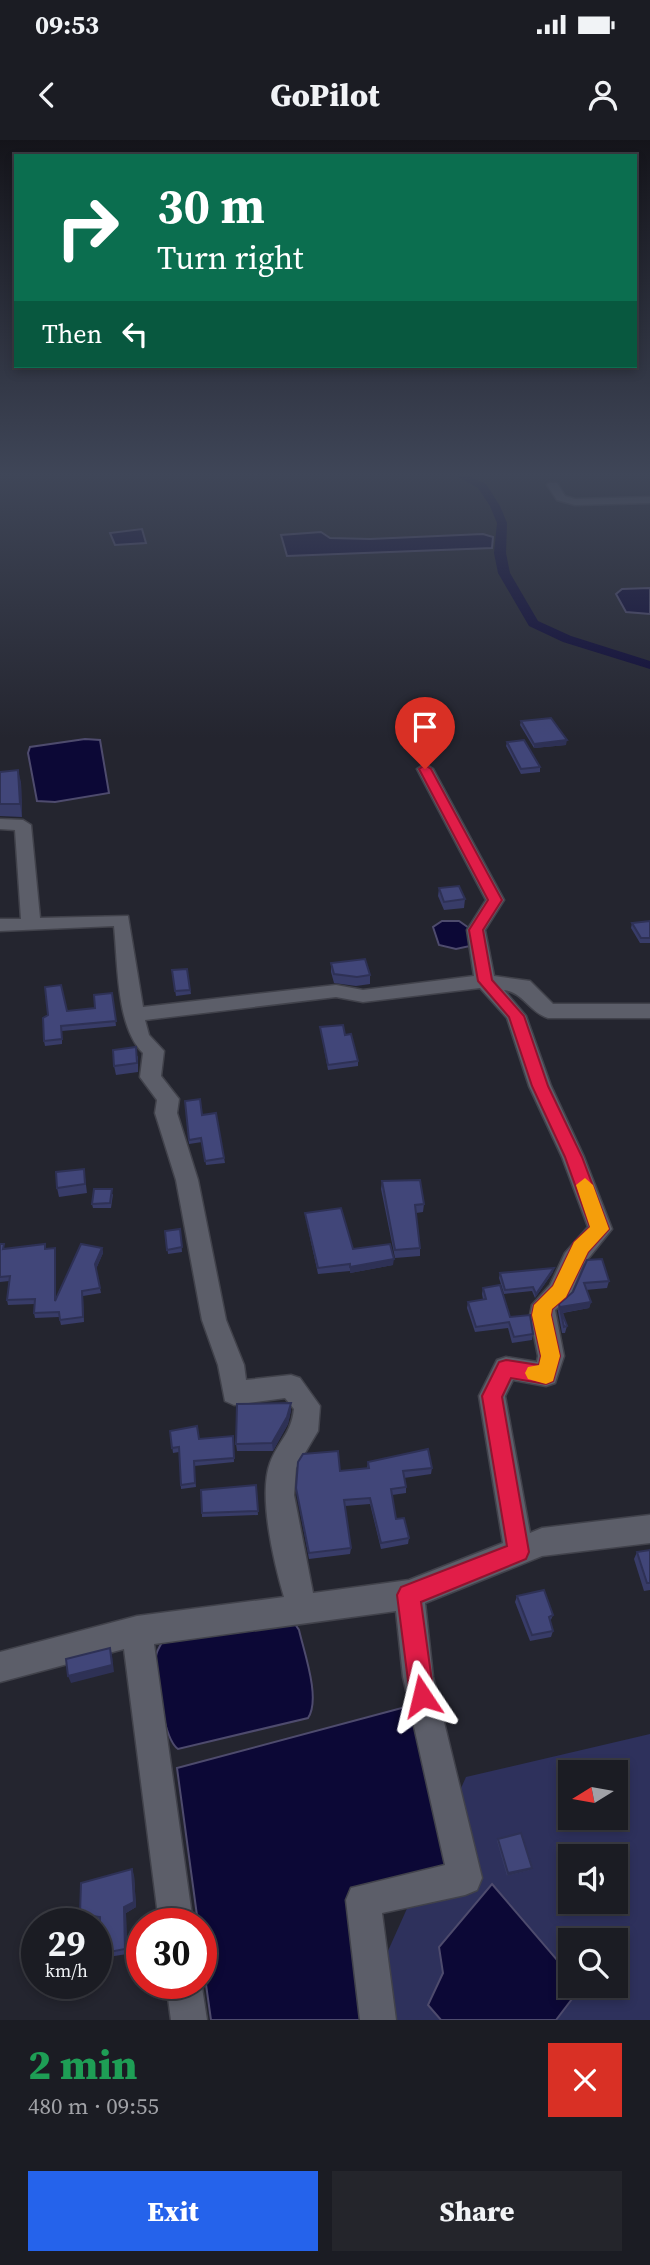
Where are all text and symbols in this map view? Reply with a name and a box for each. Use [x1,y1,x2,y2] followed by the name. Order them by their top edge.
[35,7,99,43] text: 09:53
[270,73,380,117] text: GoPilot
[28,76,66,114] icon: back
[584,76,622,114] icon: person
[157,172,265,239] text: 30 m
[42,182,133,273] icon: right
[157,236,303,280] text: Turn right
[116,315,154,353] icon: left
[42,316,102,352] text: Then
[395,697,455,769] pin
[406,708,444,746] icon: arrive
[385,1659,459,1733] position arrow
[558,1760,628,1830] north arrow
[558,1760,628,1998] map controls
[558,1844,628,1914] button: sound
[126,1908,217,1999] speed limit sign: 30
[48,1920,85,1968] text: 29
[558,1928,628,1998] button: search
[45,1958,88,1983] text: km/h
[28,2035,138,2093] text: 2 min
[548,2043,622,2117] button: close
[28,2090,159,2122] text: 480 m · 09:55
[28,2171,318,2251] button: Exit
[332,2171,622,2251] button: Share

